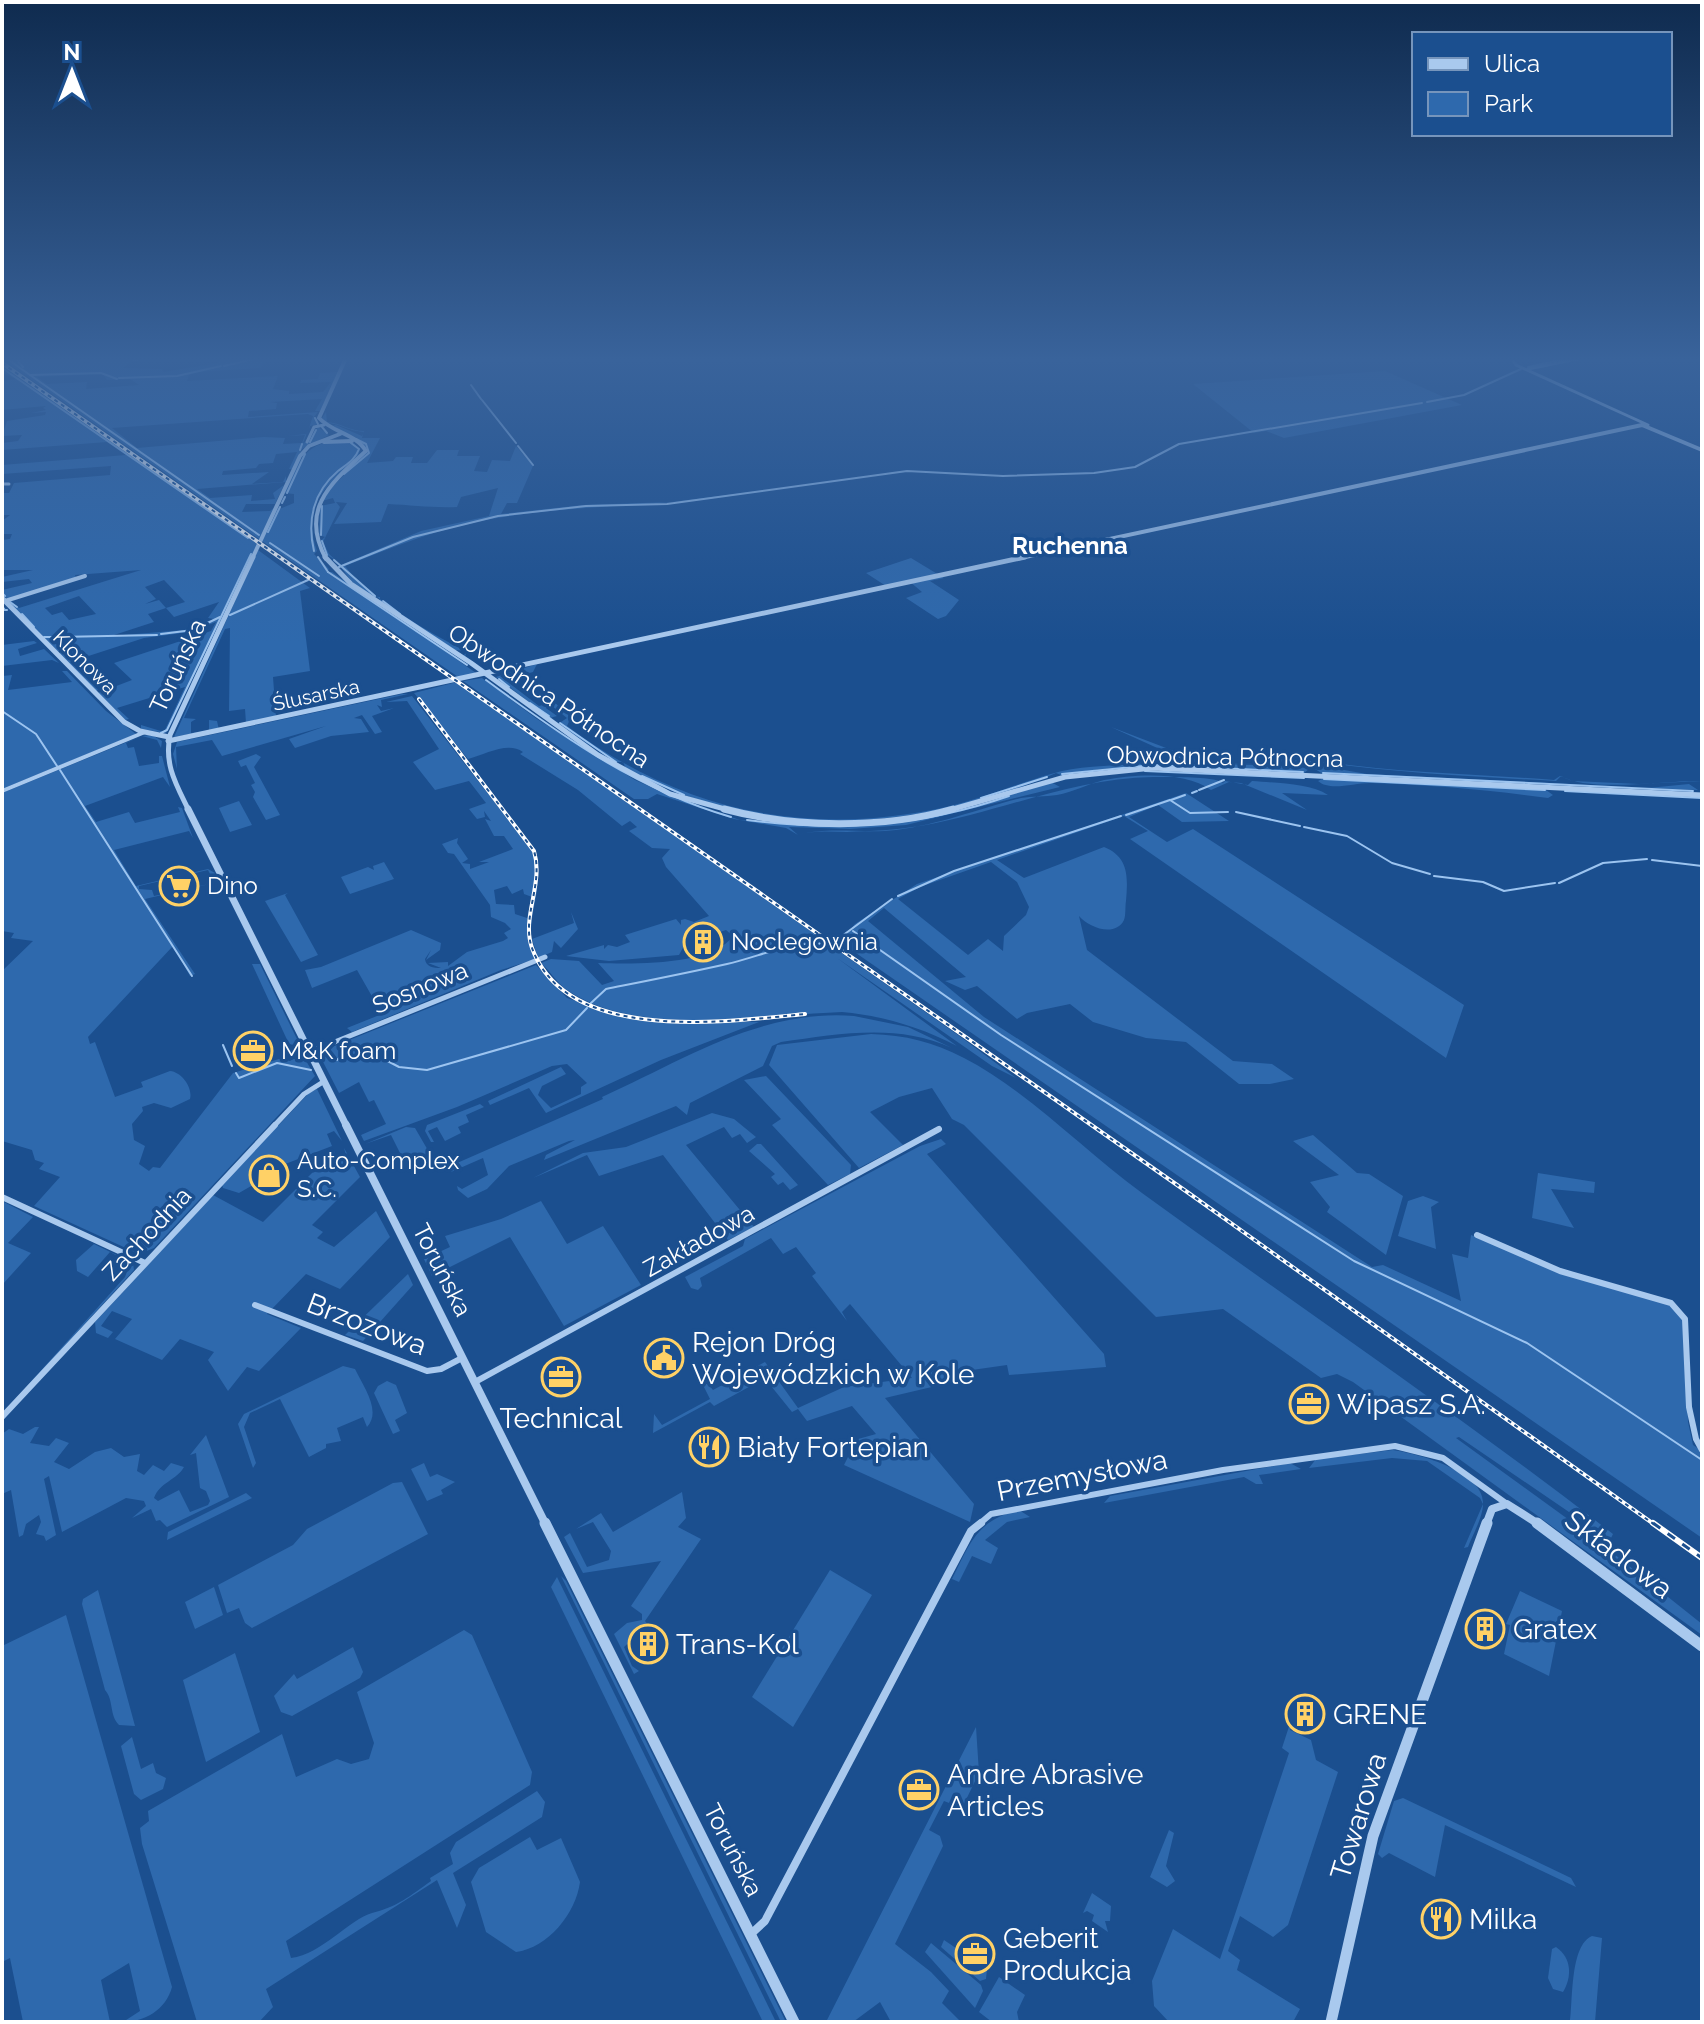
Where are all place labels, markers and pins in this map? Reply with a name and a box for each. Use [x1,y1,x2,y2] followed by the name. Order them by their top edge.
[158,865,200,907] supermarket icon: Dino
[207,871,258,900] place label: Dino
[682,921,724,963] building icon: Noclegownia
[731,927,878,956] place label: Noclegownia
[232,1030,274,1072] office icon: M&K foam
[281,1036,396,1065] place label: M&K foam
[297,1146,459,1203] place label: Auto-Complex S.C.
[248,1154,290,1196] shop icon: Auto-Complex S.C.
[692,1326,975,1391] place label: Rejon Dróg Wojewódzkich w Kole
[643,1337,685,1379] public building icon: Rejon Dróg Wojewódzkich w Kole
[540,1356,582,1398] office icon: Technical
[1288,1383,1330,1425] office icon: Wipasz S.A.
[1337,1388,1486,1421] place label: Wipasz S.A.
[500,1402,623,1435] place label: Technical
[688,1426,730,1468] restaurant icon: Biały Fortepian
[737,1431,929,1464] place label: Biały Fortepian
[1464,1608,1506,1650] building icon: Gratex
[1513,1613,1597,1646] place label: Gratex
[627,1623,669,1665] building icon: Trans-Kol
[676,1628,799,1661] place label: Trans-Kol
[1284,1693,1326,1735] building icon: GRENE
[1333,1698,1427,1731] place label: GRENE
[947,1758,1143,1823] place label: Andre Abrasive Articles
[898,1769,940,1811] office icon: Andre Abrasive Articles
[1420,1898,1462,1940] restaurant icon: Milka
[1469,1903,1537,1936] place label: Milka
[1003,1922,1132,1987] place label: Geberit Produkcja
[954,1933,996,1975] office icon: Geberit Produkcja

